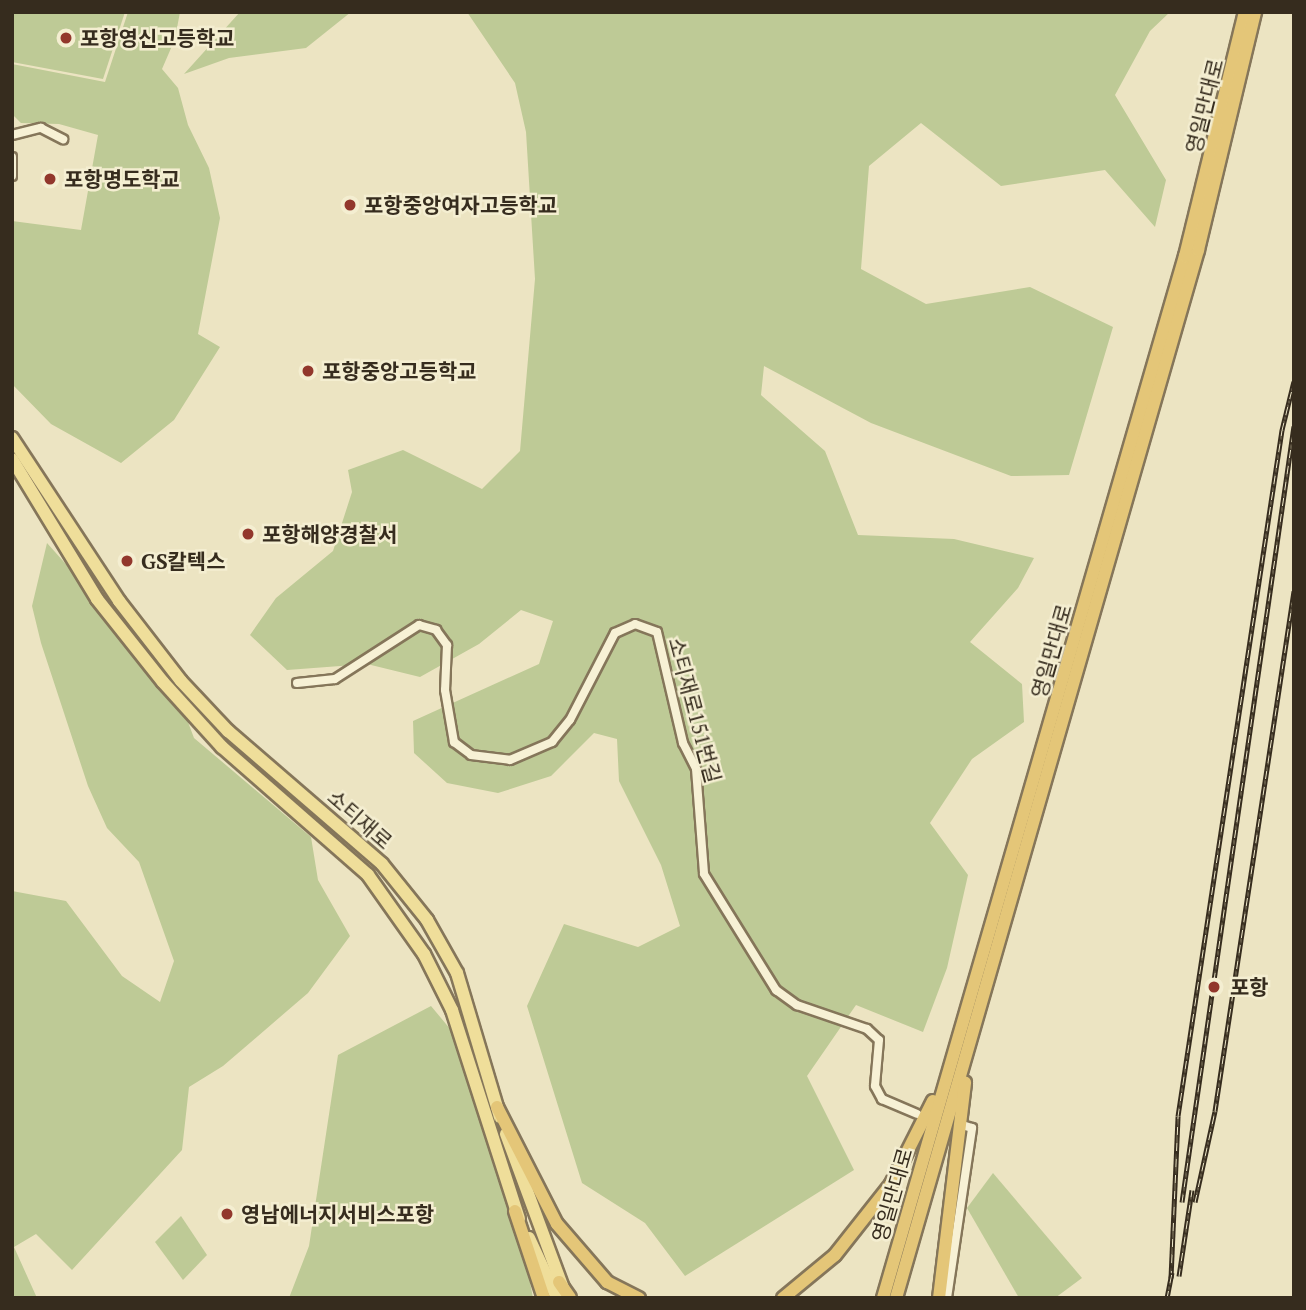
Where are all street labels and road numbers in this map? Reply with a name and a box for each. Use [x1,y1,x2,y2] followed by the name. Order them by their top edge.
[1180,56,1228,156] street label: 영일만대로
[1026,601,1076,701] street label: 영일만대로
[663,635,727,785] street label: 소티재로151번길
[323,784,397,854] street label: 소티재로
[867,1145,917,1245] street label: 영일만대로

